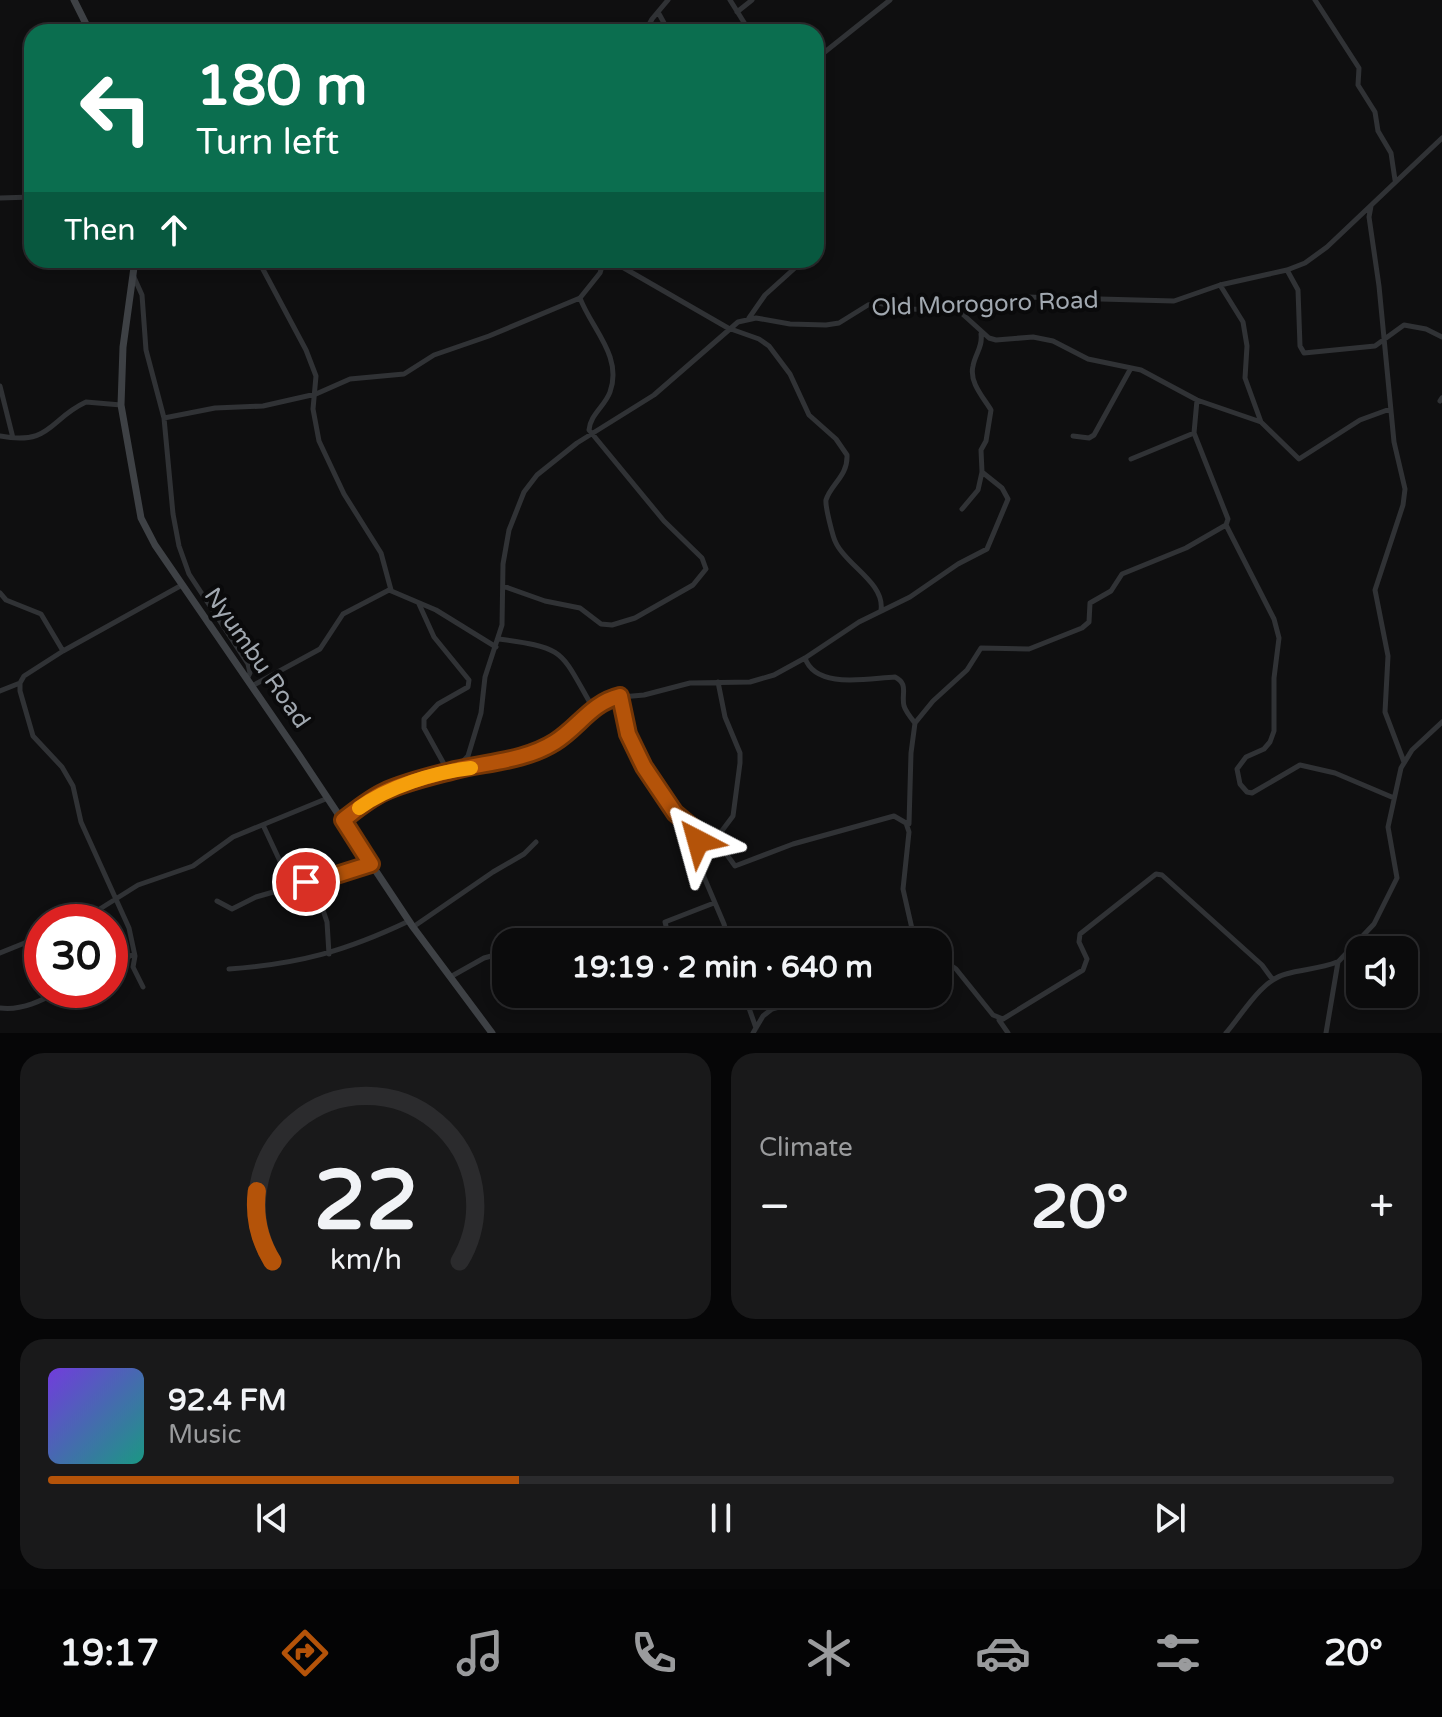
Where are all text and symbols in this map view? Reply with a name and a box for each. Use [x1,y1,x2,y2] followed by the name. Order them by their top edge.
[196,53,367,120] text: 180 m
[64,56,168,160] icon: left
[196,121,339,164] text: Turn left
[152,208,196,252] icon: ahead
[64,212,136,249] text: Then
[871,286,1099,322] street label: Old Morogoro Road
[198,582,316,734] street label: Nyumbu Road
[656,799,740,883] position arrow
[272,848,340,916] pin
[284,860,328,904] icon: arrive
[24,904,128,1008] speed limit sign: 30
[1346,936,1418,1008] map controls
[1346,936,1418,1008] button: sound
[571,949,873,986] text: 19:19 · 2 min · 640 m
[759,1132,853,1163] text: Climate
[313,1152,418,1252] text: 22
[1031,1172,1129,1244] text: 20°
[759,1181,790,1234] text: −
[1369,1181,1394,1234] text: +
[330,1243,401,1277] text: km/h
[168,1382,287,1419] text: 92.4 FM
[168,1419,241,1450] text: Music
[250,1496,294,1540] icon: previous
[699,1496,743,1540] icon: pause
[1148,1496,1192,1540] icon: next
[277,1625,333,1681] icon: directions
[452,1625,508,1681] icon: music
[626,1625,682,1681] icon: phone
[801,1625,857,1681] icon: climate
[975,1625,1031,1681] icon: car
[1150,1625,1206,1681] icon: filters
[59,1632,159,1675] text: 19:17
[1324,1632,1383,1675] text: 20°

